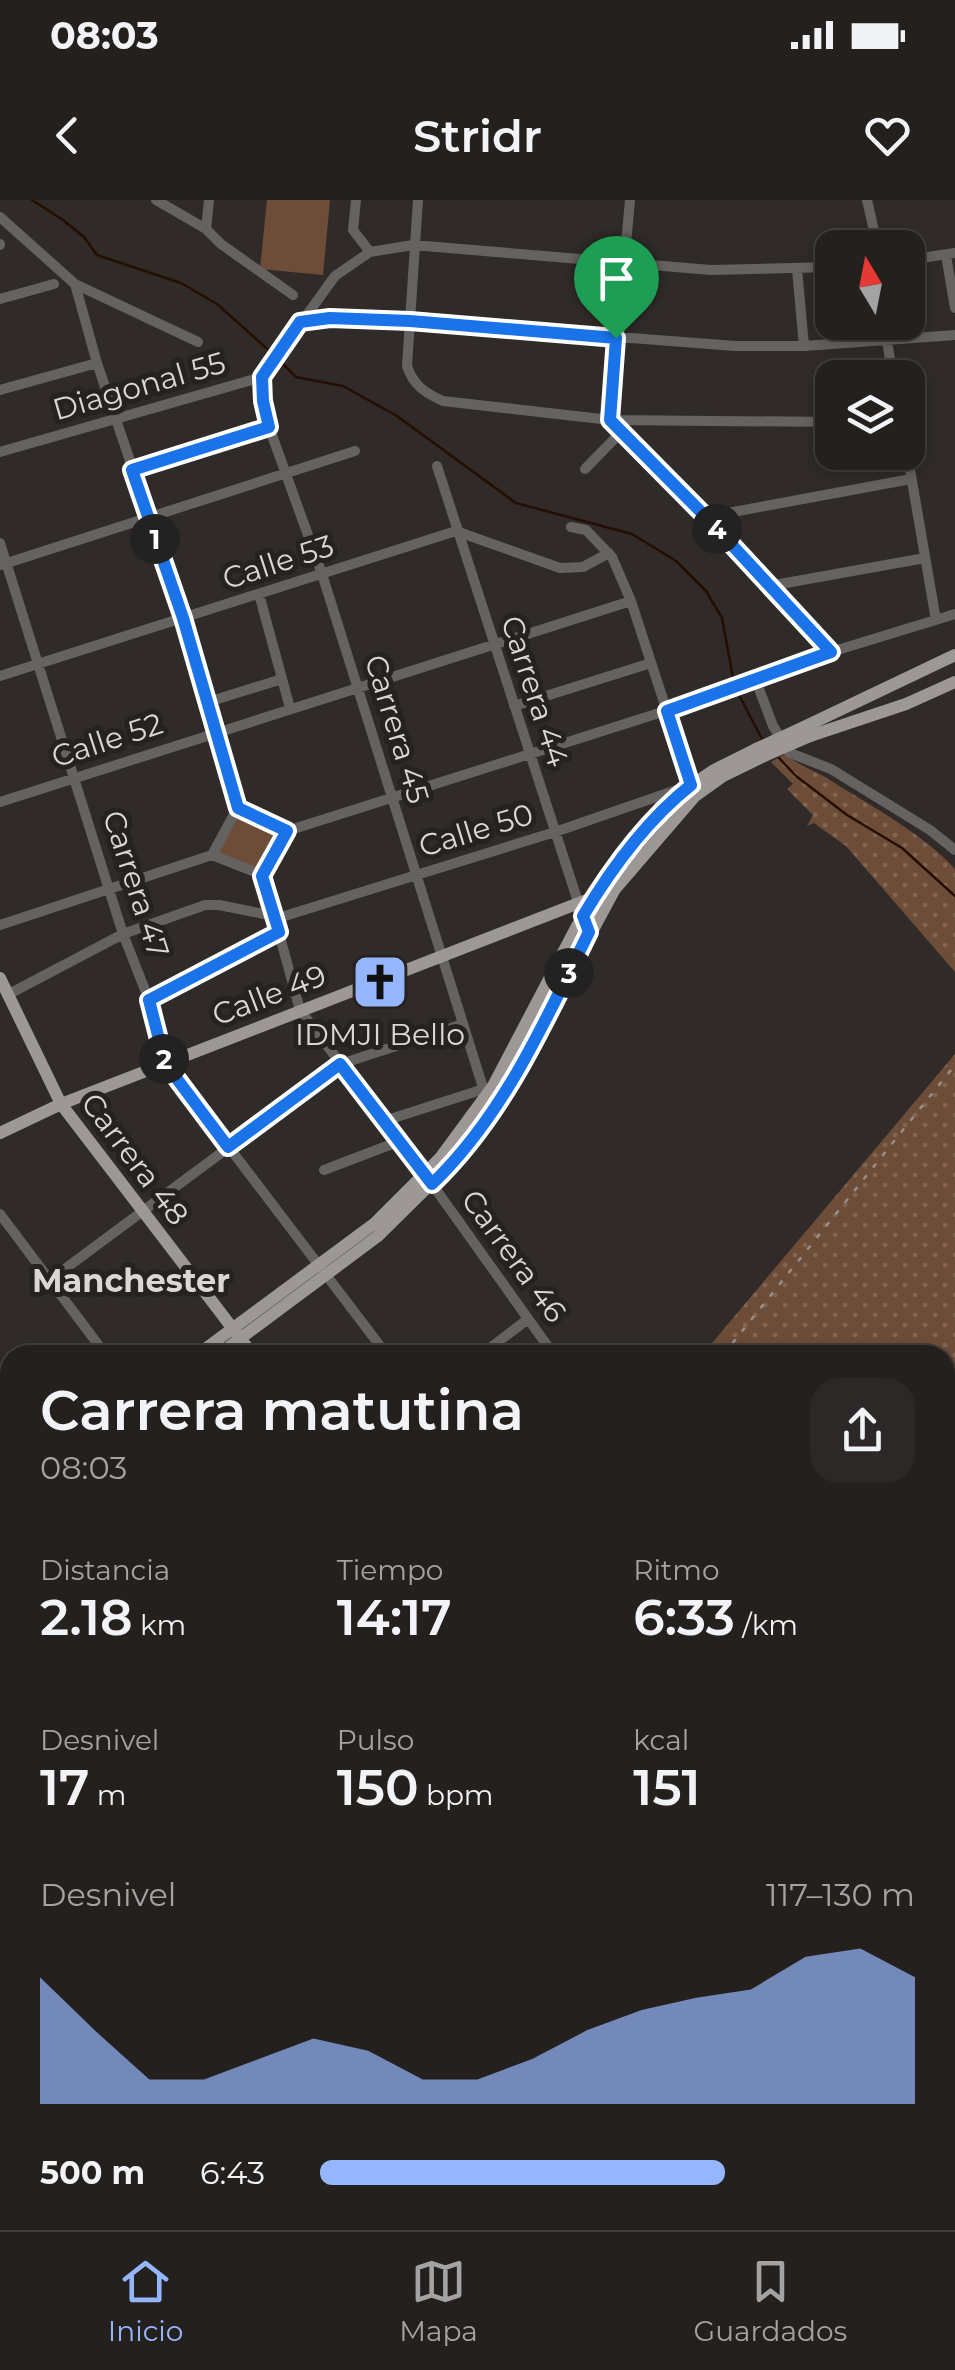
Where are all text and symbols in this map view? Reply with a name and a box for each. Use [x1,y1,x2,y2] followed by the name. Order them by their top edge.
[50,12,159,59] text: 08:03
[40,108,95,163] icon: back
[413,108,542,163] text: Stridr
[860,108,915,163] icon: heart
[815,230,925,340] north arrow
[815,230,925,470] map controls
[574,236,659,339] pin
[589,251,644,306] icon: arrive
[49,344,229,428] street label: Diagonal 55
[815,360,925,470] button: layers
[692,504,742,554] pin: 4
[707,512,727,546] text: 4
[130,514,180,564] pin: 1
[150,522,160,556] text: 1
[218,527,338,597] street label: Calle 53
[493,611,577,771] street label: Carrera 44
[357,650,437,808] street label: Carrera 45
[47,705,167,775] street label: Calle 52
[414,795,538,865] street label: Calle 50
[95,806,177,962] street label: Carrera 47
[544,948,594,998] pin: 3
[350,952,410,1012] church icon: IDMJI Bello
[207,956,331,1034] street label: Calle 49
[561,956,577,990] text: 3
[295,1016,465,1053] place label: IDMJI Bello
[139,1034,189,1084] pin: 2
[156,1042,172,1076] text: 2
[73,1086,197,1232] street label: Carrera 48
[454,1183,574,1329] street label: Carrera 46
[32,1261,230,1300] district label: Manchester
[40,1377,524,1444] text: Carrera matutina
[810,1378,915,1483] button: share
[40,1448,127,1487] text: 08:03
[40,1553,170,1587] text: Distancia
[337,1553,443,1587] text: Tiempo
[633,1553,720,1587] text: Ritmo
[40,1587,133,1648] text: 2.18
[337,1587,452,1648] text: 14:17
[633,1587,735,1648] text: 6:33
[133,1608,186,1642] text: km
[735,1608,798,1642] text: /km
[40,1723,159,1757] text: Desnivel
[337,1723,414,1757] text: Pulso
[633,1723,689,1757] text: kcal
[40,1757,89,1818] text: 17
[337,1757,419,1818] text: 150
[633,1757,701,1818] text: 151
[89,1778,127,1812] text: m
[419,1778,494,1812] text: bpm
[40,1875,176,1914] text: Desnivel
[766,1875,915,1914] text: 117–130 m
[40,2153,145,2192] text: 500 m
[200,2153,265,2192] text: 6:43
[108,2254,183,2348] tab: Inicio
[399,2254,478,2348] tab: Mapa
[694,2254,847,2348] tab: Guardados

